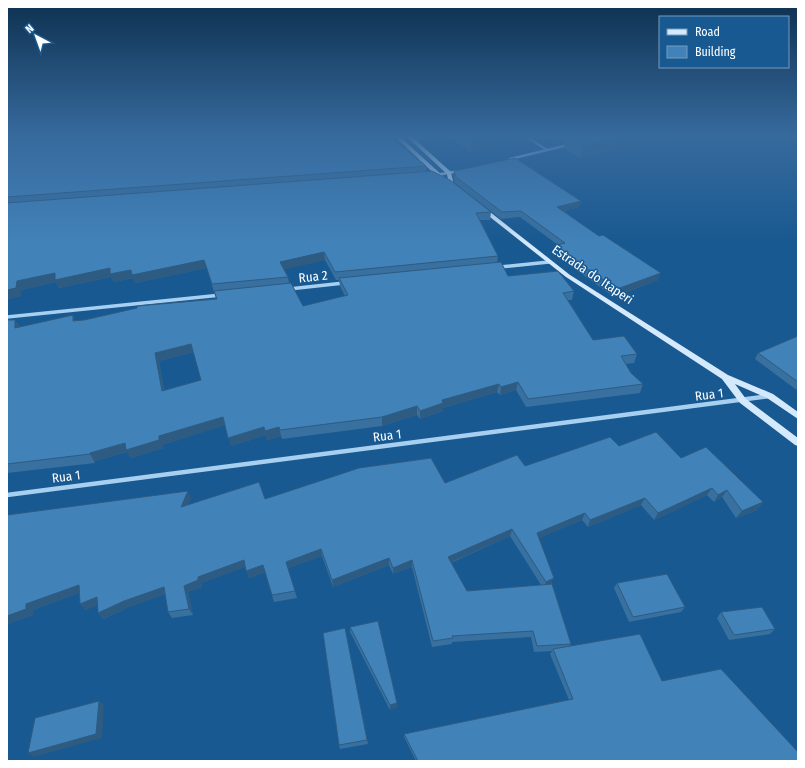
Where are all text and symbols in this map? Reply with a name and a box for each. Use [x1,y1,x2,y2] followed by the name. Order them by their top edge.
[16,16,56,56] north arrow
[659,16,789,68] legend
[23,22,37,36] text: N
[695,25,720,39] text: Road
[695,45,736,59] text: Building
[549,242,636,307] street label: Estrada do Itaperi
[298,267,329,285] street label: Rua 2
[694,385,724,404] street label: Rua 1
[372,426,402,445] street label: Rua 1
[51,467,81,486] street label: Rua 1

